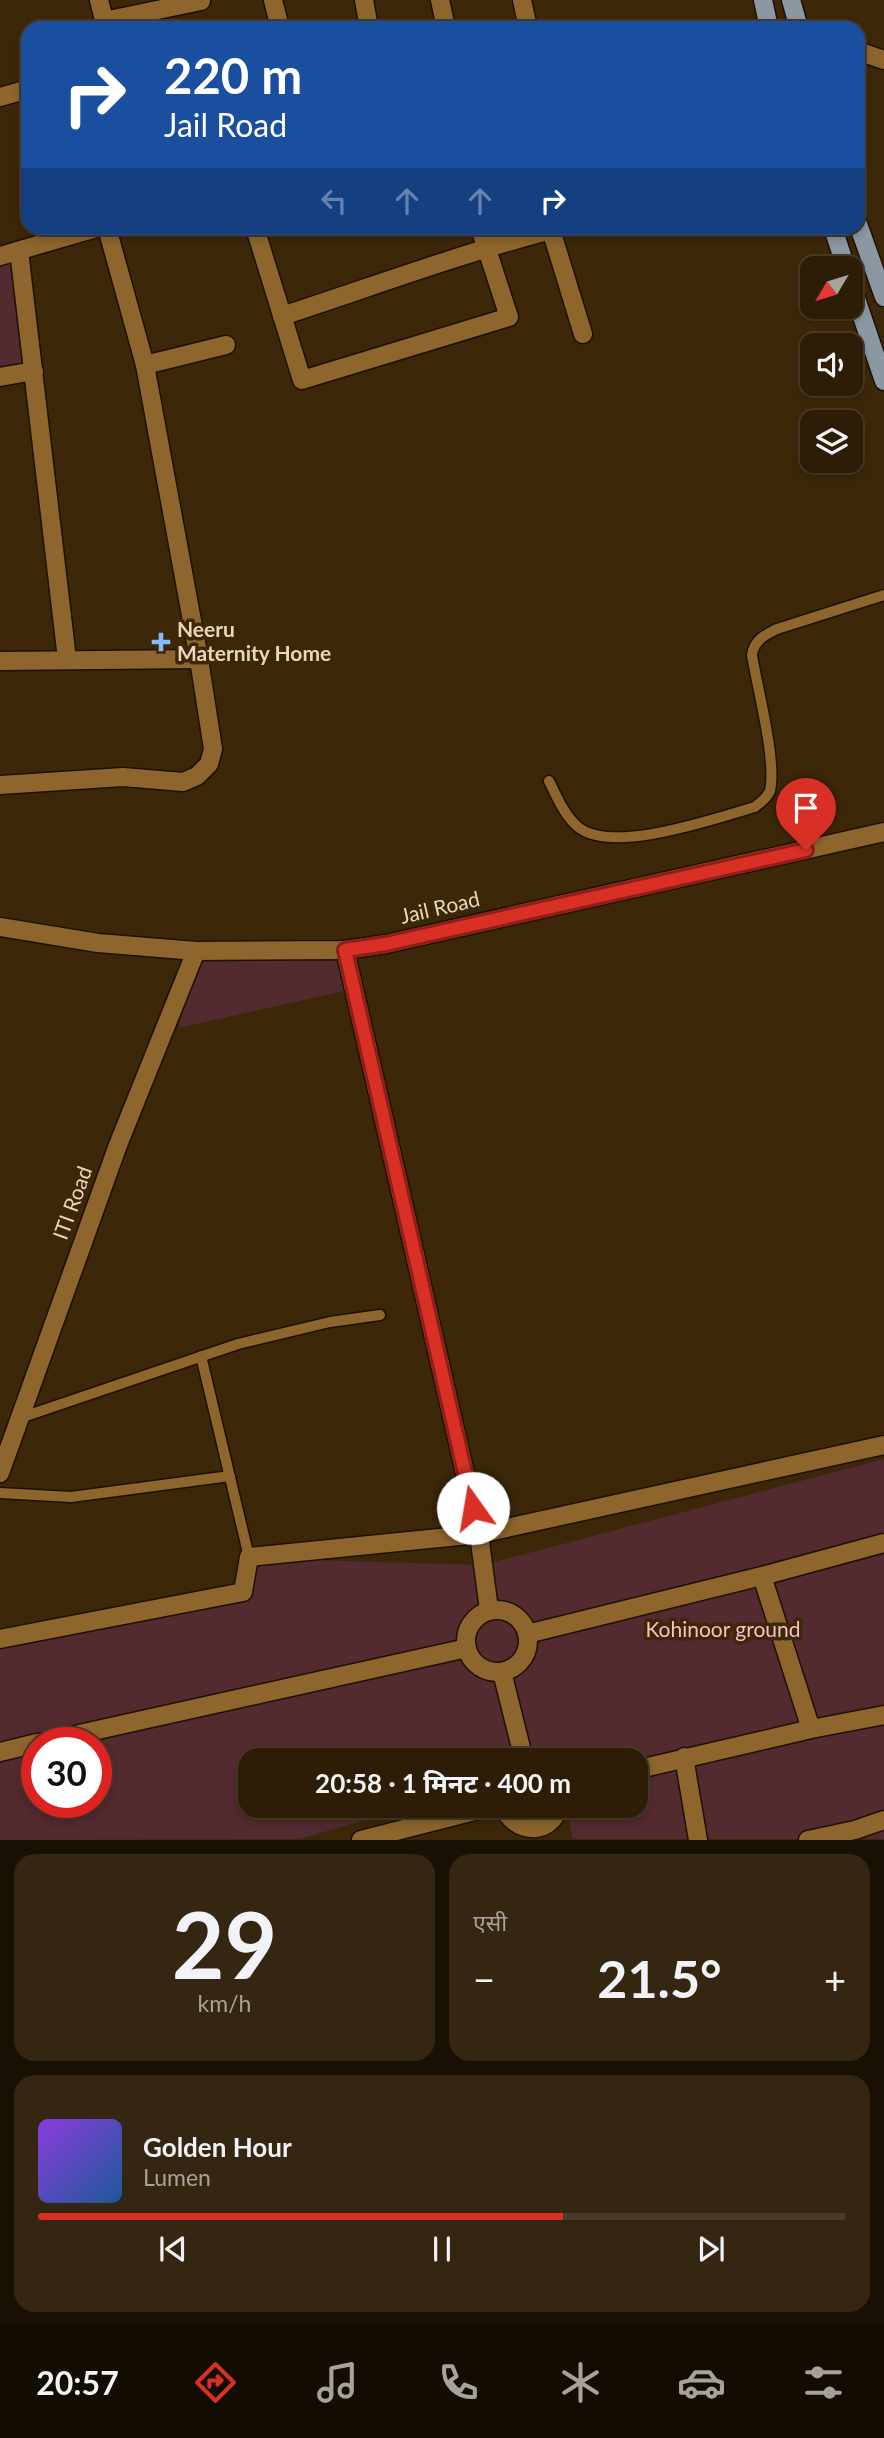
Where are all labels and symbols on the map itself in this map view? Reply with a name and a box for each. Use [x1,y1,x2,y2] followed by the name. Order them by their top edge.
[800,256,863,318] north arrow
[177,616,331,665] place label: Neeru Maternity Home
[151,632,171,652] marker: Neeru Maternity Home
[776,778,836,850] pin
[397,885,482,928] street label: Jail Road
[47,1162,96,1243] street label: ITI Road
[436,1471,510,1545] position arrow
[645,1616,801,1641] park label: Kohinoor ground
[21,1727,112,1818] speed limit sign: 30

